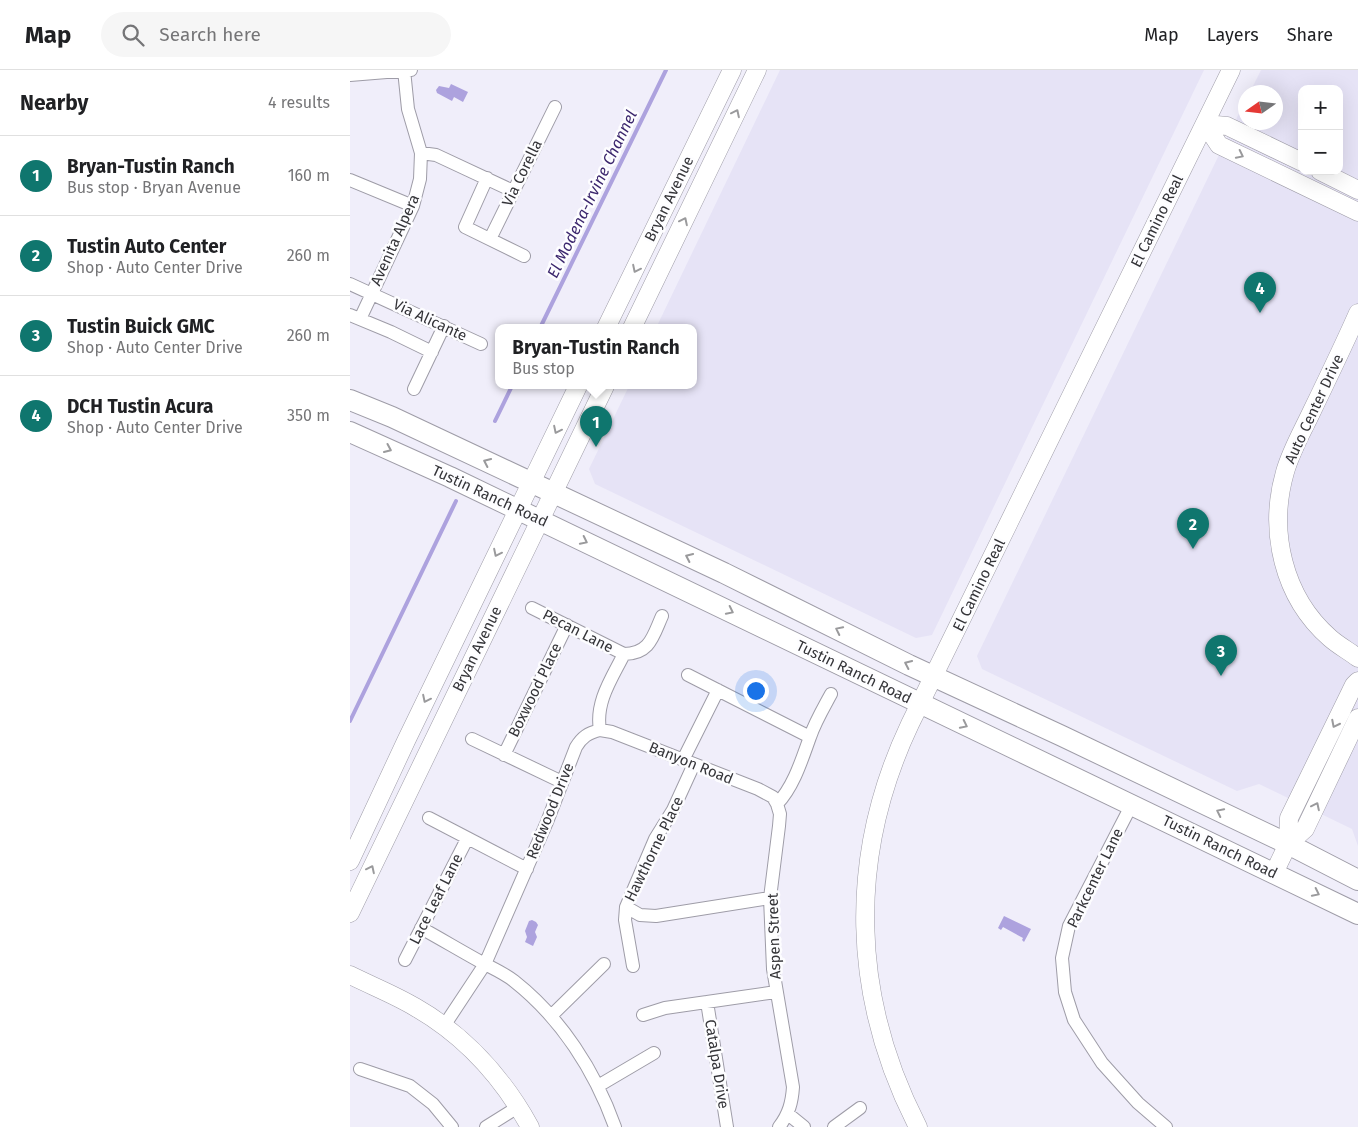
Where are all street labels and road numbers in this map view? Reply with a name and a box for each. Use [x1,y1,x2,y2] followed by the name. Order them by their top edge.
[498,137,546,209] street label: Via Corella
[641,153,697,245] street label: Bryan Avenue
[1127,171,1187,270] street label: El Camino Real
[367,192,423,288] street label: Avenita Alpera
[390,295,470,345] street label: Via Alicante
[1281,351,1347,467] street label: Auto Center Drive
[429,461,551,531] street label: Tustin Ranch Road
[949,535,1009,634] street label: El Camino Real
[449,603,505,695] street label: Bryan Avenue
[540,606,616,656] street label: Pecan Lane
[794,636,914,708] street label: Tustin Ranch Road
[504,640,566,740] street label: Boxwood Place
[646,738,736,788] street label: Banyon Road
[522,760,578,862] street label: Redwood Drive
[621,793,687,905] street label: Hawthorne Place
[1160,811,1280,883] street label: Tustin Ranch Road
[1063,825,1127,931] street label: Parkcenter Lane
[405,851,467,947] street label: Lace Leaf Lane
[763,892,784,979] street label: Aspen Street
[701,1018,733,1110] street label: Catalpa Drive

